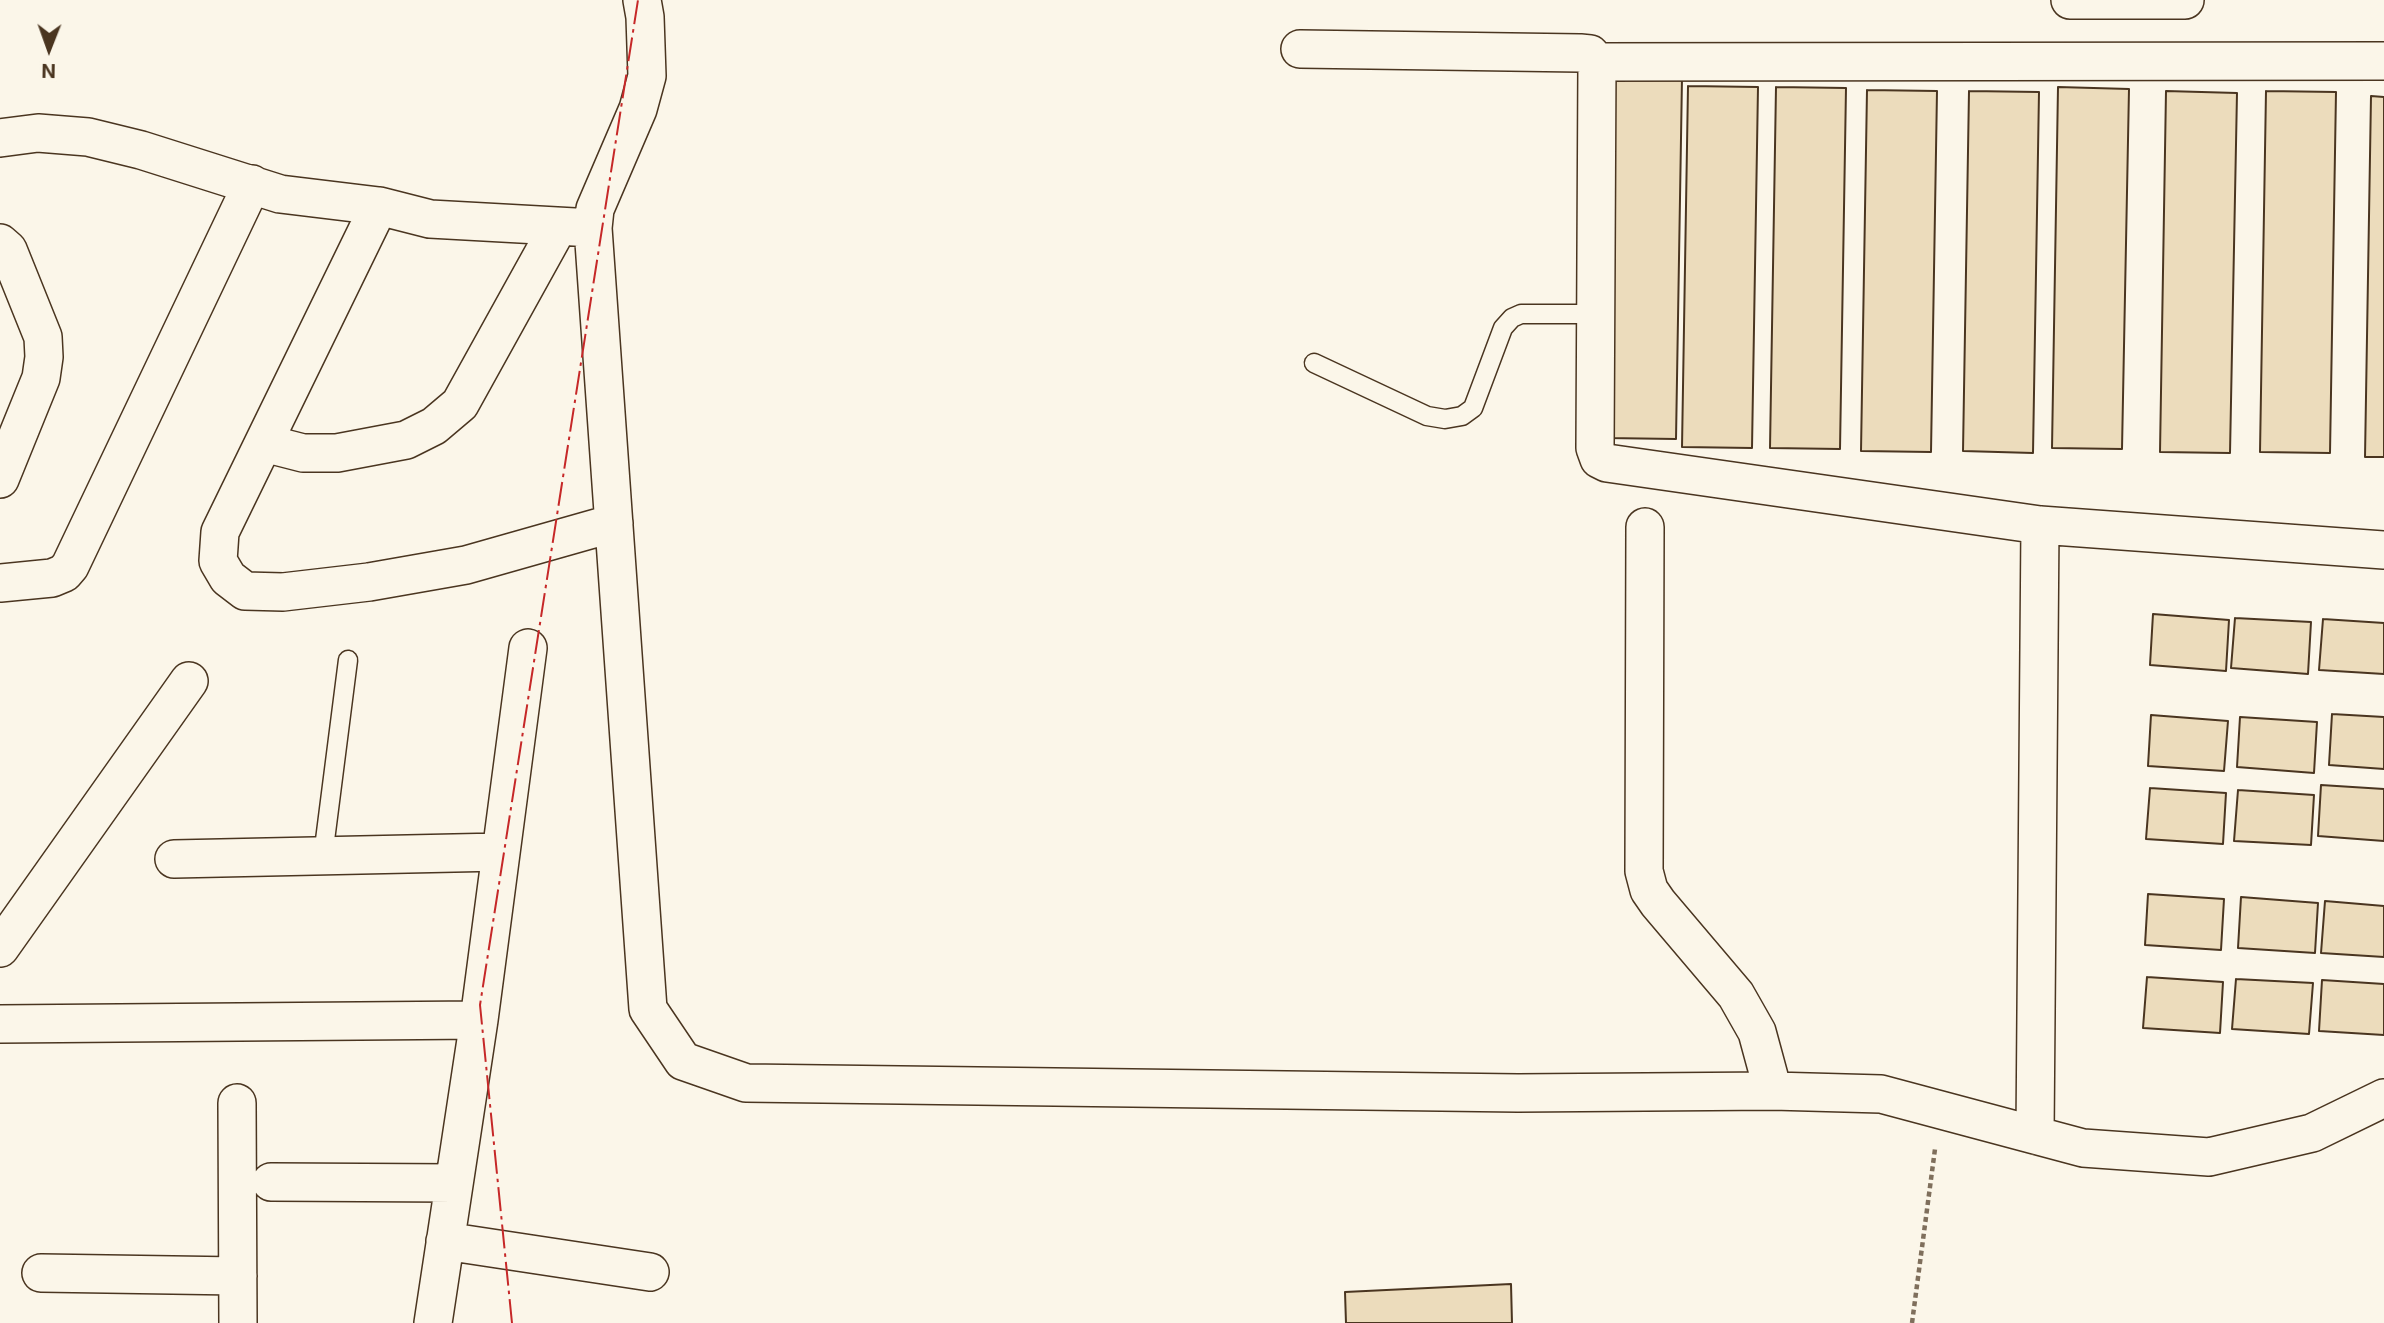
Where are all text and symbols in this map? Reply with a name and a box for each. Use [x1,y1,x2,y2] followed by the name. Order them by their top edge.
[14,14,84,84] north arrow
[41,59,56,82] text: N

